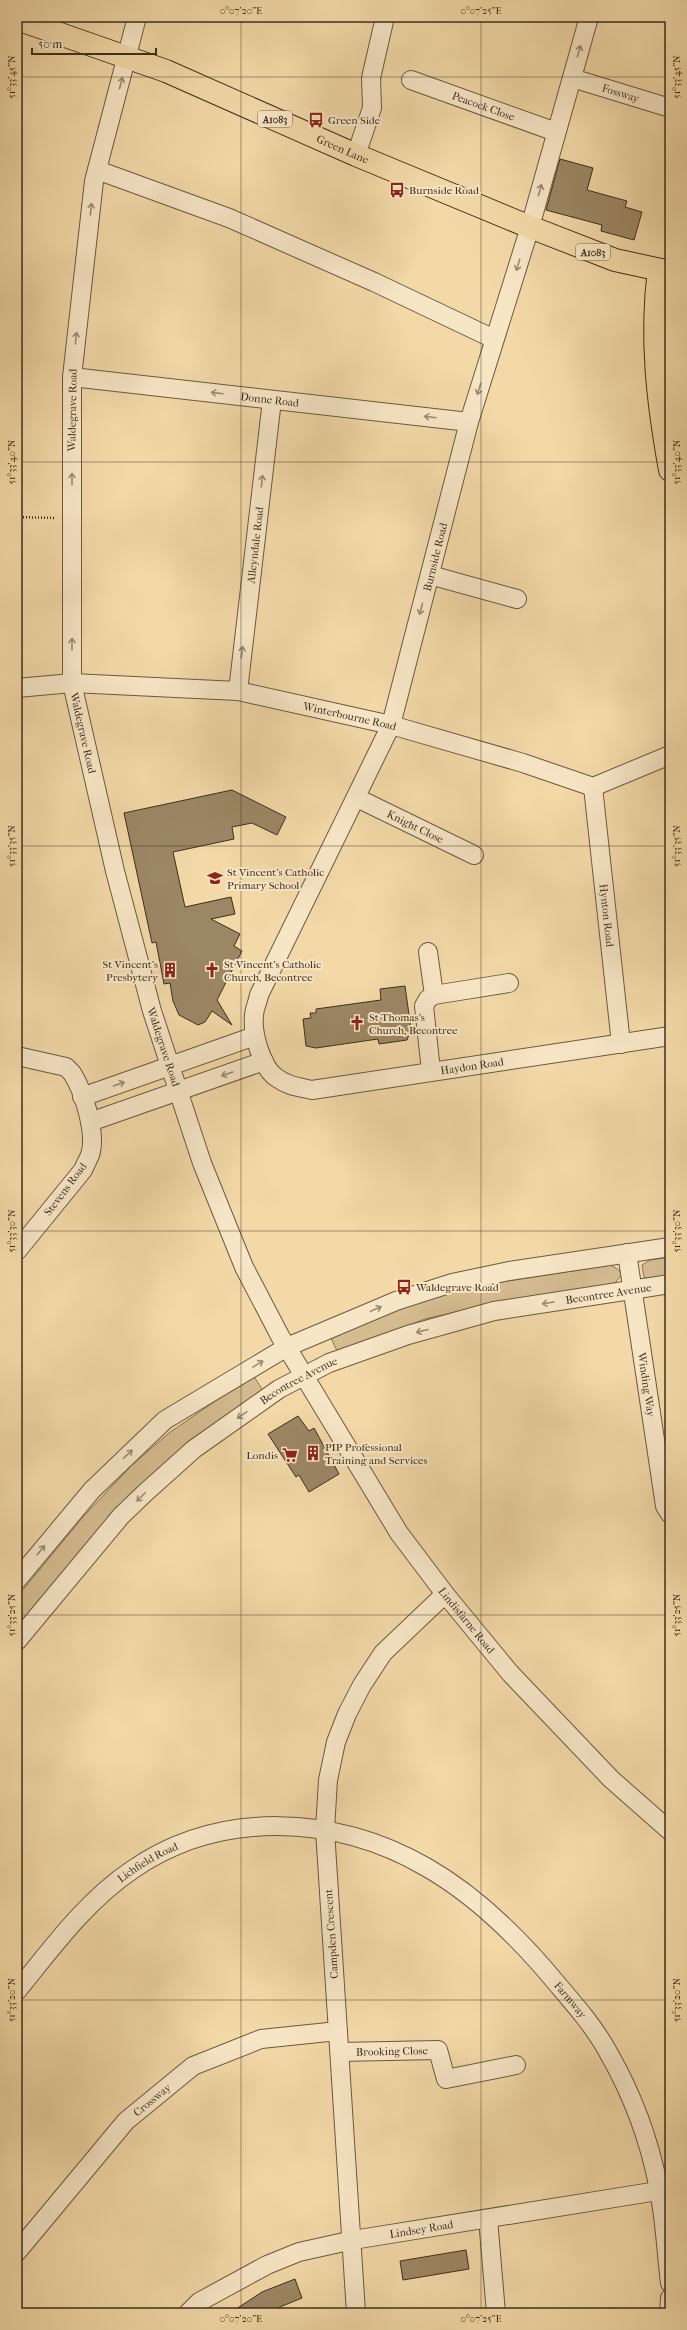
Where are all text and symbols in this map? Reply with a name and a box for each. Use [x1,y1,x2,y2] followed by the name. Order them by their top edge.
[220,5,262,17] text: 0°07'20"E
[460,5,502,17] text: 0°07'25"E
[32,30,156,56] scale bar
[38,37,62,51] text: 50 m
[576,45,583,58] one-way arrow
[6,55,18,99] text: 51°33'45"N
[671,55,683,99] text: 51°33'45"N
[118,76,125,89] one-way arrow
[600,82,642,106] street label: Fossway
[450,89,517,124] street label: Peacock Close
[258,111,292,127] road number: A1083
[307,111,325,129] bus stop icon: Green Side
[328,114,381,127] place label: Green Side
[314,132,371,167] street label: Green Lane
[388,181,406,199] bus stop icon: Burnside Road
[409,184,480,197] place label: Burnside Road
[537,184,544,197] one-way arrow
[87,203,95,216] one-way arrow
[576,244,610,260] road number: A1083
[514,258,521,271] one-way arrow
[72,332,80,345] one-way arrow
[65,368,80,452] street label: Waldegrave Road
[475,382,482,395] one-way arrow
[211,390,224,397] one-way arrow
[240,390,301,410] street label: Donne Road
[424,414,437,421] one-way arrow
[6,439,18,484] text: 51°33'40"N
[671,439,683,484] text: 51°33'40"N
[68,473,76,486] one-way arrow
[258,475,266,488] one-way arrow
[245,505,267,585] street label: Alleyndale Road
[421,521,450,593] street label: Burnside Road
[417,602,425,615] one-way arrow
[68,638,76,651] one-way arrow
[238,646,246,659] one-way arrow
[67,690,99,776] street label: Waldegrave Road
[301,699,399,734] street label: Winterbourne Road
[385,808,446,846] street label: Knight Close
[6,825,18,867] text: 51°33'35"N
[671,825,683,867] text: 51°33'35"N
[227,866,324,892] place label: St Vincent's Catholic Primary School
[206,869,224,887] school or university icon: St Vincent's Catholic Primary School
[597,883,616,948] street label: Hynton Road
[102,958,159,984] place label: St Vincent's Presbytery
[224,958,321,984] place label: St Vincent's Catholic Church, Becontree
[161,961,179,979] building icon: St Vincent's Presbytery
[203,961,221,979] church icon: St Vincent's Catholic Church, Becontree
[144,1005,183,1089] street label: Waldegrave Road
[369,1011,458,1037] place label: St Thomas's Church, Becontree
[348,1014,366,1032] church icon: St Thomas's Church, Becontree
[440,1055,506,1078] street label: Haydon Road
[220,1071,233,1078] one-way arrow
[112,1080,125,1087] one-way arrow
[41,1159,90,1218] street label: Stevens Road
[6,1209,18,1252] text: 51°33'30"N
[671,1209,683,1252] text: 51°33'30"N
[395,1278,413,1296] bus stop icon: Waldegrave Road
[415,1281,500,1294] place label: Waldegrave Road
[565,1281,653,1307] street label: Becontree Avenue
[542,1299,555,1307] one-way arrow
[369,1305,381,1313] one-way arrow
[415,1328,428,1335] one-way arrow
[635,1350,658,1419] street label: Winding Way
[258,1354,340,1407] street label: Becontree Avenue
[252,1360,263,1368] one-way arrow
[237,1411,248,1420] one-way arrow
[325,1441,428,1467] place label: PIP Professional Training and Services
[304,1444,322,1462] building icon: PIP Professional Training and Services
[281,1446,299,1464] supermarket icon: Londis
[123,1449,134,1458] one-way arrow
[246,1449,278,1462] place label: Londis
[136,1492,146,1502] one-way arrow
[37,1545,46,1556] one-way arrow
[435,1585,498,1657] street label: Lindisfarne Road
[6,1593,18,1636] text: 51°33'25"N
[671,1593,683,1636] text: 51°33'25"N
[115,1839,181,1885] street label: Lichfield Road
[322,1889,341,1979] street label: Campden Crescent
[6,1978,18,2022] text: 51°33'20"N
[671,1978,683,2022] text: 51°33'20"N
[551,1979,590,2022] street label: Farmway
[356,2044,429,2059] street label: Brooking Close
[131,2080,174,2119] street label: Crossway
[389,2218,455,2241] street label: Lindsey Road
[220,2313,262,2325] text: 0°07'20"E
[460,2313,502,2325] text: 0°07'25"E

